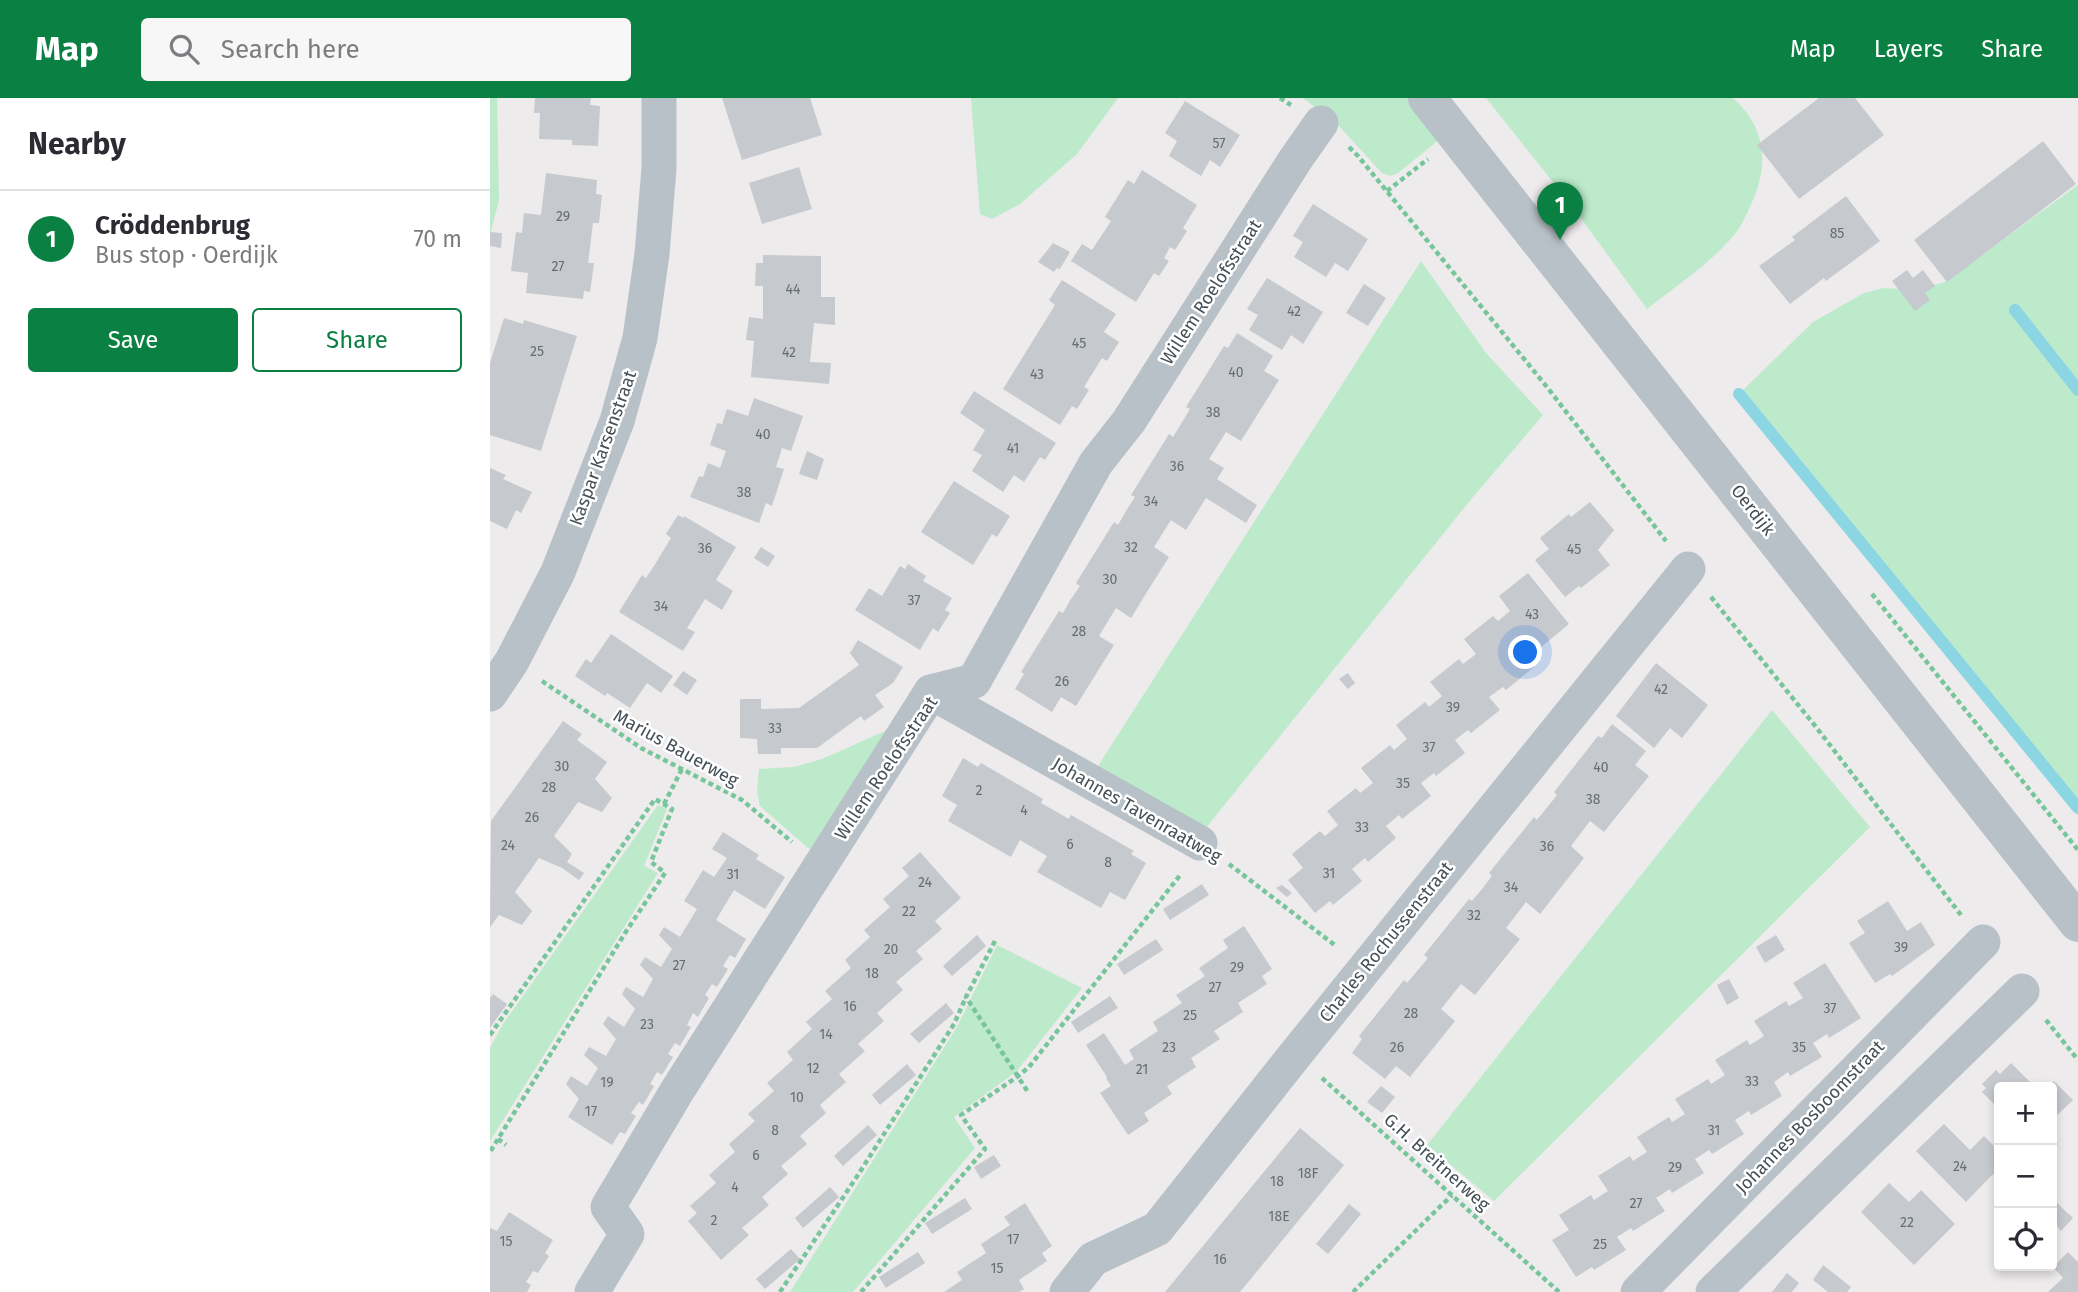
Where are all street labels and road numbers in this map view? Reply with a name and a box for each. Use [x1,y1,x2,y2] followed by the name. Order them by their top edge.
[1156,215,1266,369] street label: Willem Roelofsstraat
[565,367,641,529] street label: Kaspar Karsenstraat
[1726,480,1780,541] street label: Oerdijk
[830,692,942,844] street label: Willem Roelofsstraat
[610,705,743,792] street label: Marius Bauerweg
[1048,753,1226,868] street label: Johannes Tavenraatweg
[1314,857,1458,1027] street label: Charles Rochussenstraat
[1731,1035,1889,1198] street label: Johannes Bosboomstraat
[1379,1109,1495,1216] street label: G.H. Breitnerweg

